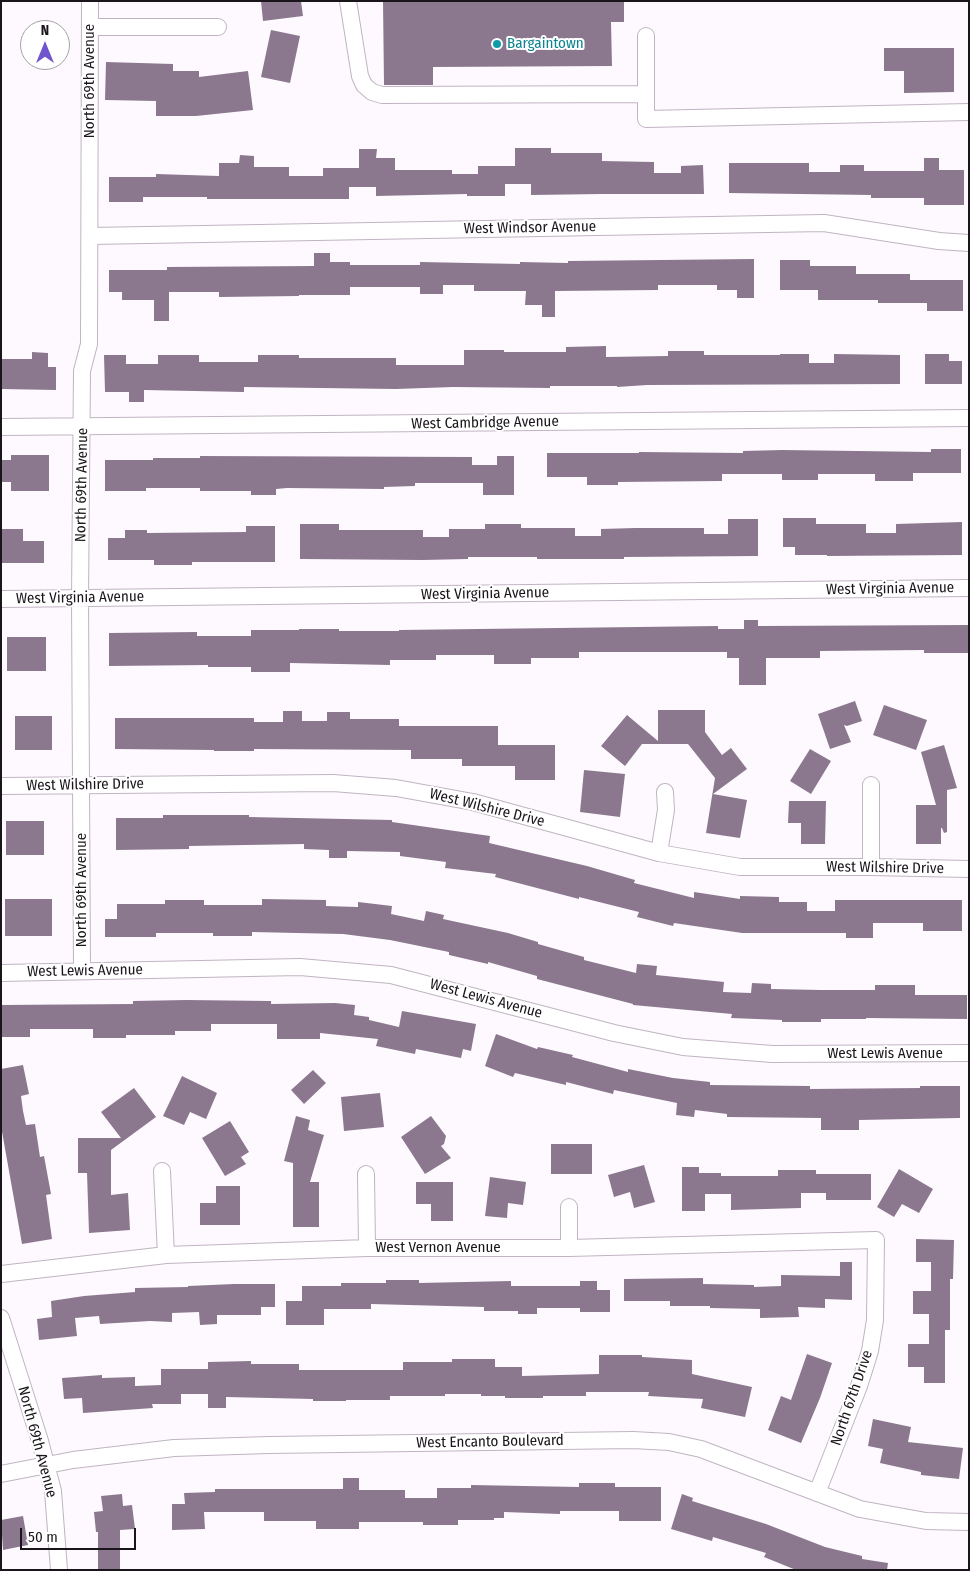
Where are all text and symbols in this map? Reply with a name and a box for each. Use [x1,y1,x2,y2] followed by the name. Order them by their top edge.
[20,20,70,70] north arrow
[41,22,49,39] text: N
[81,24,99,138] street label: North 69th Avenue
[507,35,584,53] place label: Bargaintown
[491,38,503,50] marker: Bargaintown
[464,218,596,238] street label: West Windsor Avenue
[411,413,559,433] street label: West Cambridge Avenue
[72,428,92,542] street label: North 69th Avenue
[826,579,954,599] street label: West Virginia Avenue
[421,584,549,604] street label: West Virginia Avenue
[16,588,144,608] street label: West Virginia Avenue
[26,775,144,795] street label: West Wilshire Drive
[428,785,546,831] street label: West Wilshire Drive
[73,833,91,947] street label: North 69th Avenue
[826,858,944,878] street label: West Wilshire Drive
[27,961,143,981] street label: West Lewis Avenue
[428,975,544,1023] street label: West Lewis Avenue
[827,1045,943,1063] street label: West Lewis Avenue
[375,1239,501,1257] street label: West Vernon Avenue
[827,1348,877,1448] street label: North 67th Drive
[13,1384,61,1500] street label: North 69th Avenue
[416,1432,564,1452] street label: West Encanto Boulevard
[22,1518,139,1550] scale bar
[28,1528,58,1546] text: 50 m

